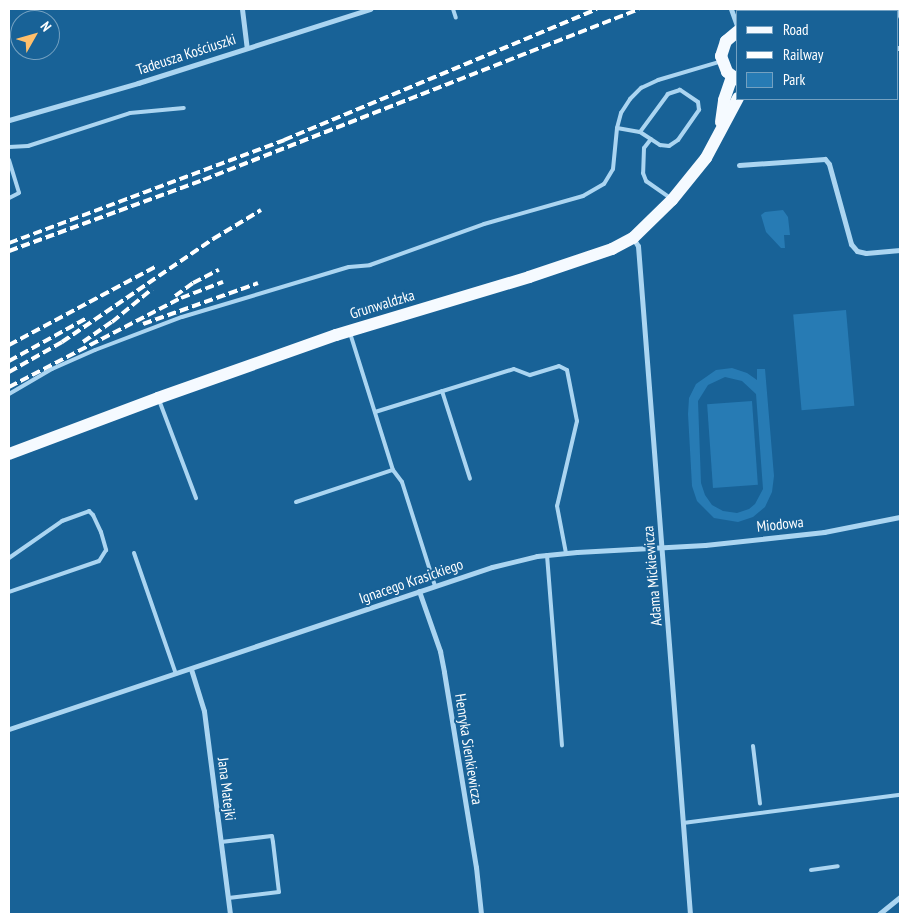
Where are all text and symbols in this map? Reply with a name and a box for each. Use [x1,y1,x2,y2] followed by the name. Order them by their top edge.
[10,10,60,60] north arrow
[736,10,899,100] legend
[37,18,55,35] text: N
[783,20,809,39] text: Road
[134,29,238,79] street label: Tadeusza Kościuszki
[783,45,823,64] text: Railway
[783,70,805,89] text: Park
[348,286,416,322] street label: Grunwaldzka
[756,513,804,535] street label: Miodowa
[639,525,665,627] street label: Adama Mickiewicza
[357,555,465,607] street label: Ignacego Krasickiego
[451,692,487,806] street label: Henryka Sienkiewicza
[214,756,240,822] street label: Jana Matejki

